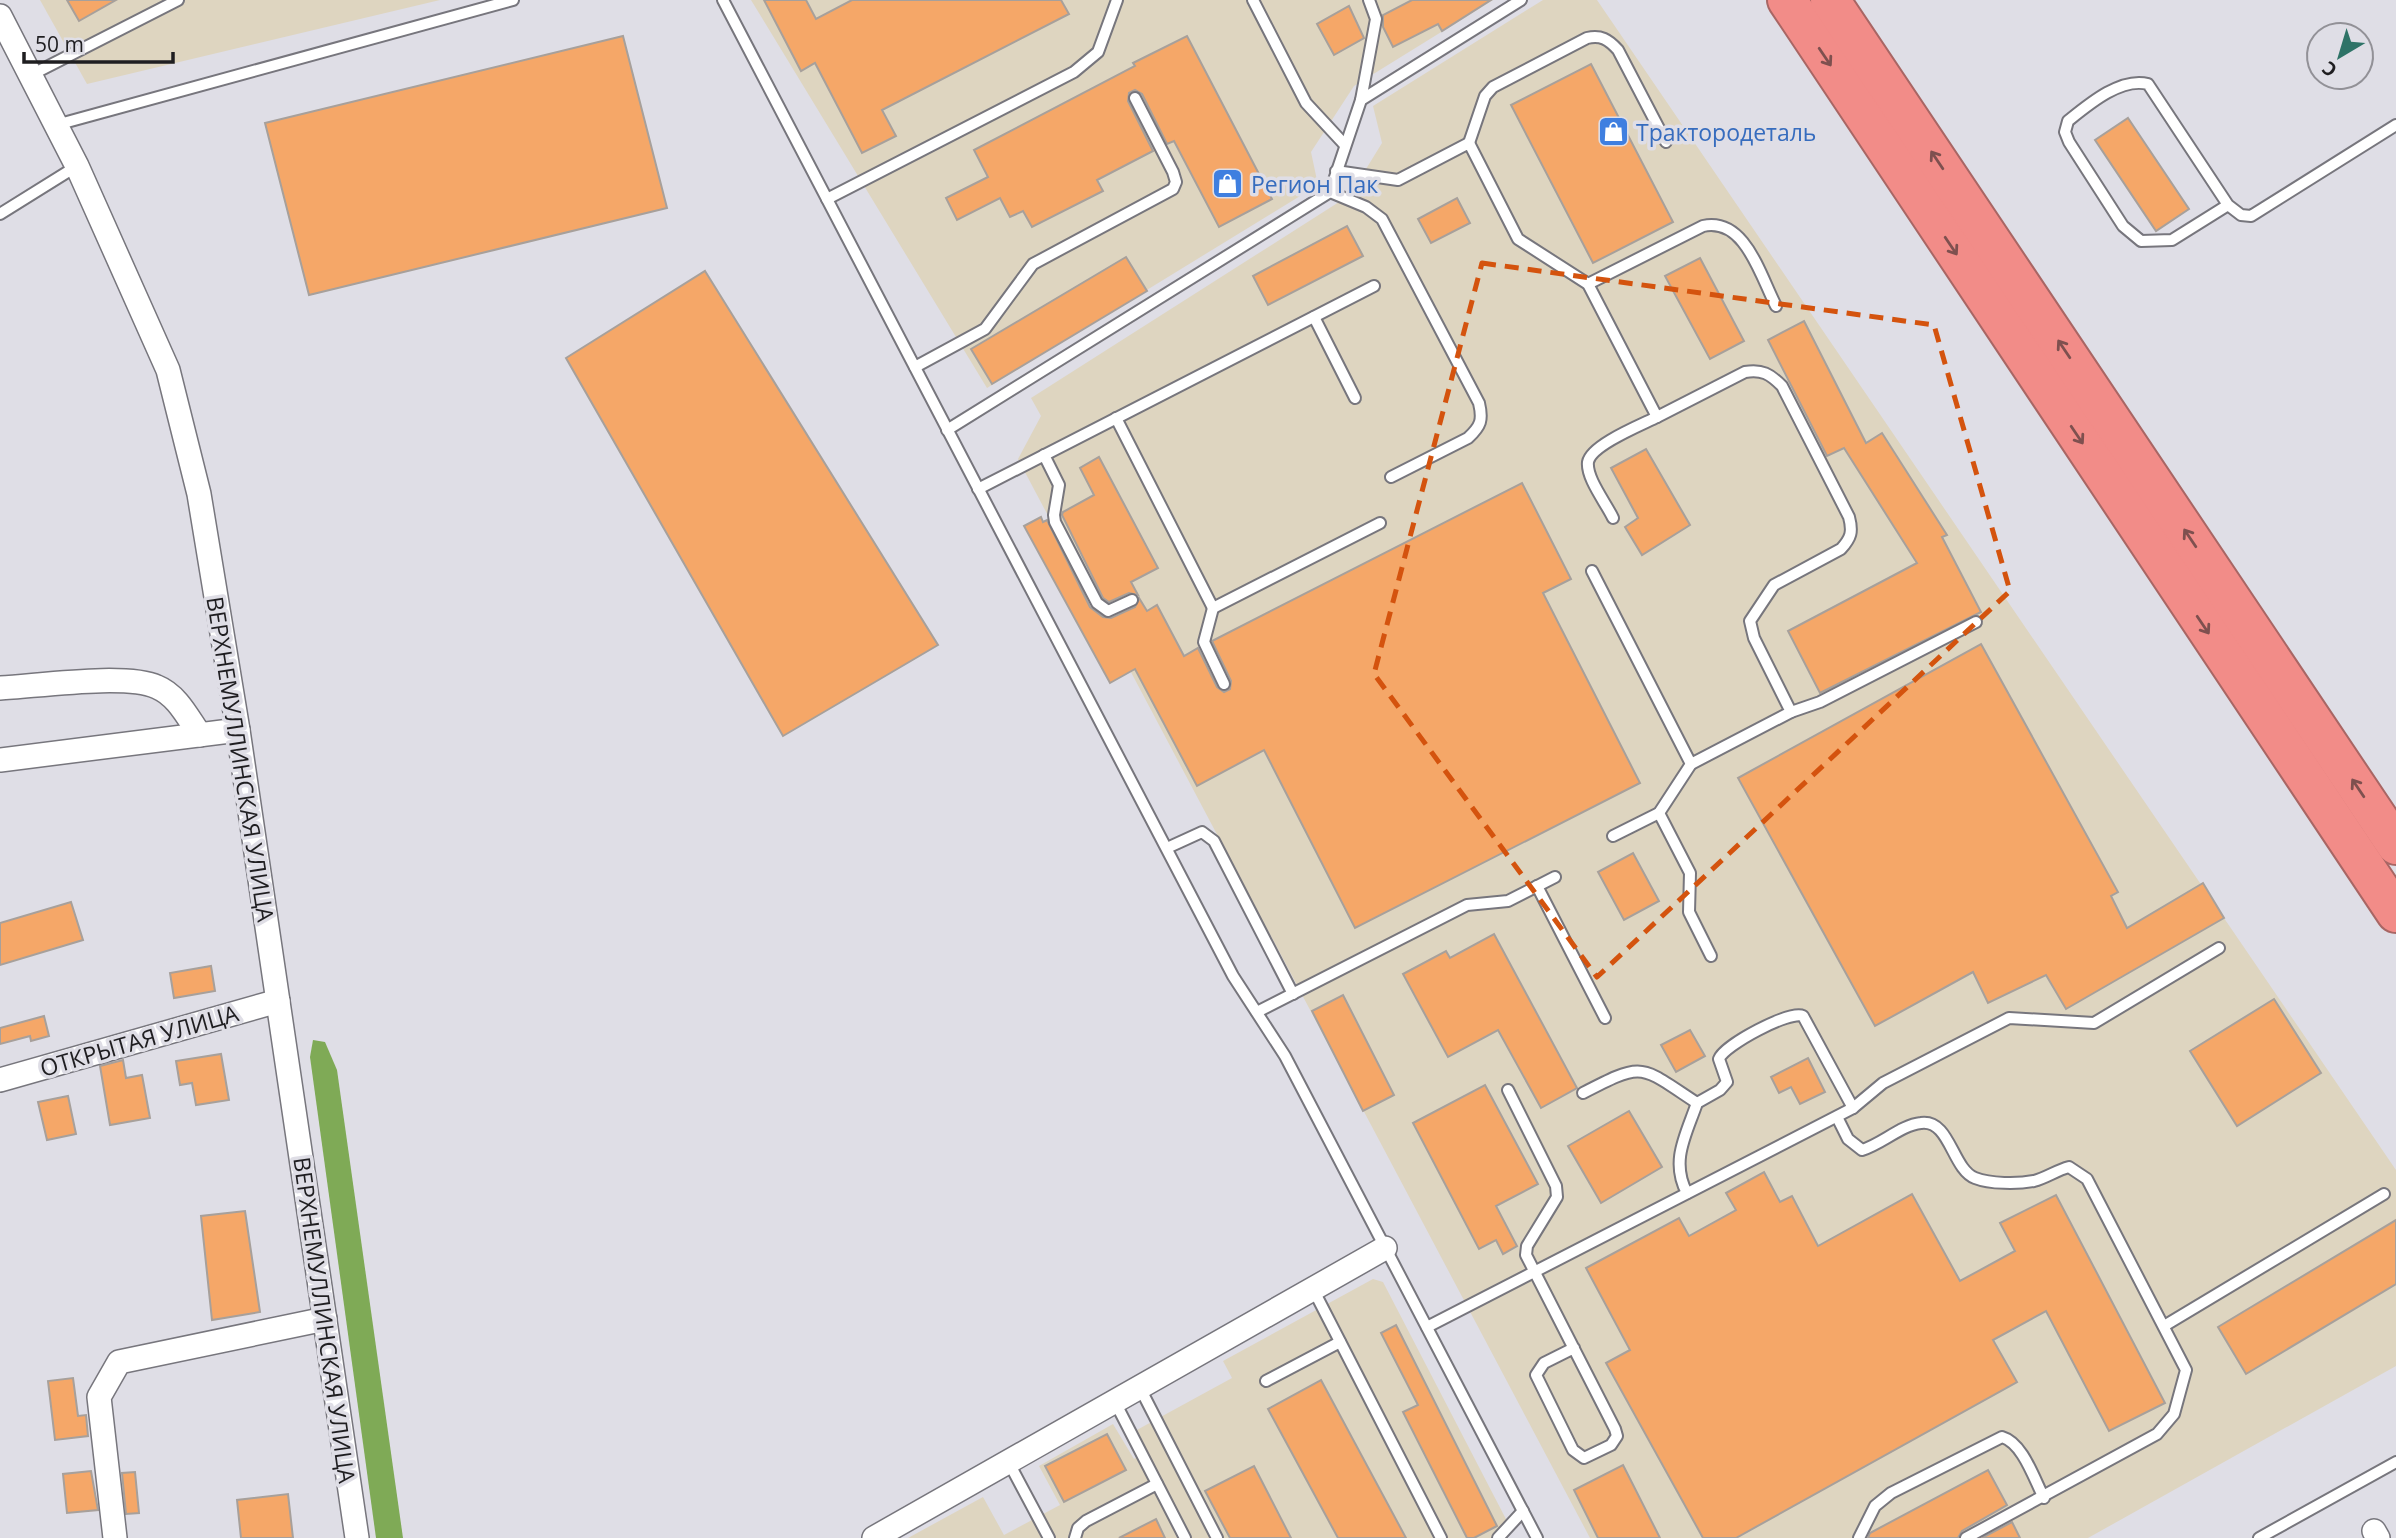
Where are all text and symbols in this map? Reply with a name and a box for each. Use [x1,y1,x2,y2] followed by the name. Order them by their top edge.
[24,21,173,65] scale bar
[2305,21,2375,91] north arrow
[35,30,84,58] text: 50 m
[1817,47,1832,66] one-way arrow
[2317,55,2342,83] text: С
[1596,115,1630,149] shop icon: Трактородеталь
[1636,116,1816,148] place label: Трактородеталь
[1930,151,1944,170] one-way arrow
[1211,167,1245,201] shop icon: Регион Пак
[1251,168,1378,200] place label: Регион Пак
[1944,236,1958,255] one-way arrow
[2057,340,2071,359] one-way arrow
[2070,425,2084,444] one-way arrow
[2183,529,2198,548] one-way arrow
[199,594,283,924] street label: ВЕРХНЕМУЛЛИНСКАЯ УЛИЦА
[2196,614,2210,634] one-way arrow
[2351,779,2365,798] one-way arrow
[36,996,242,1084] street label: ОТКРЫТАЯ УЛИЦА
[286,1155,364,1486] street label: ВЕРХНЕМУЛЛИНСКАЯ УЛИЦА

